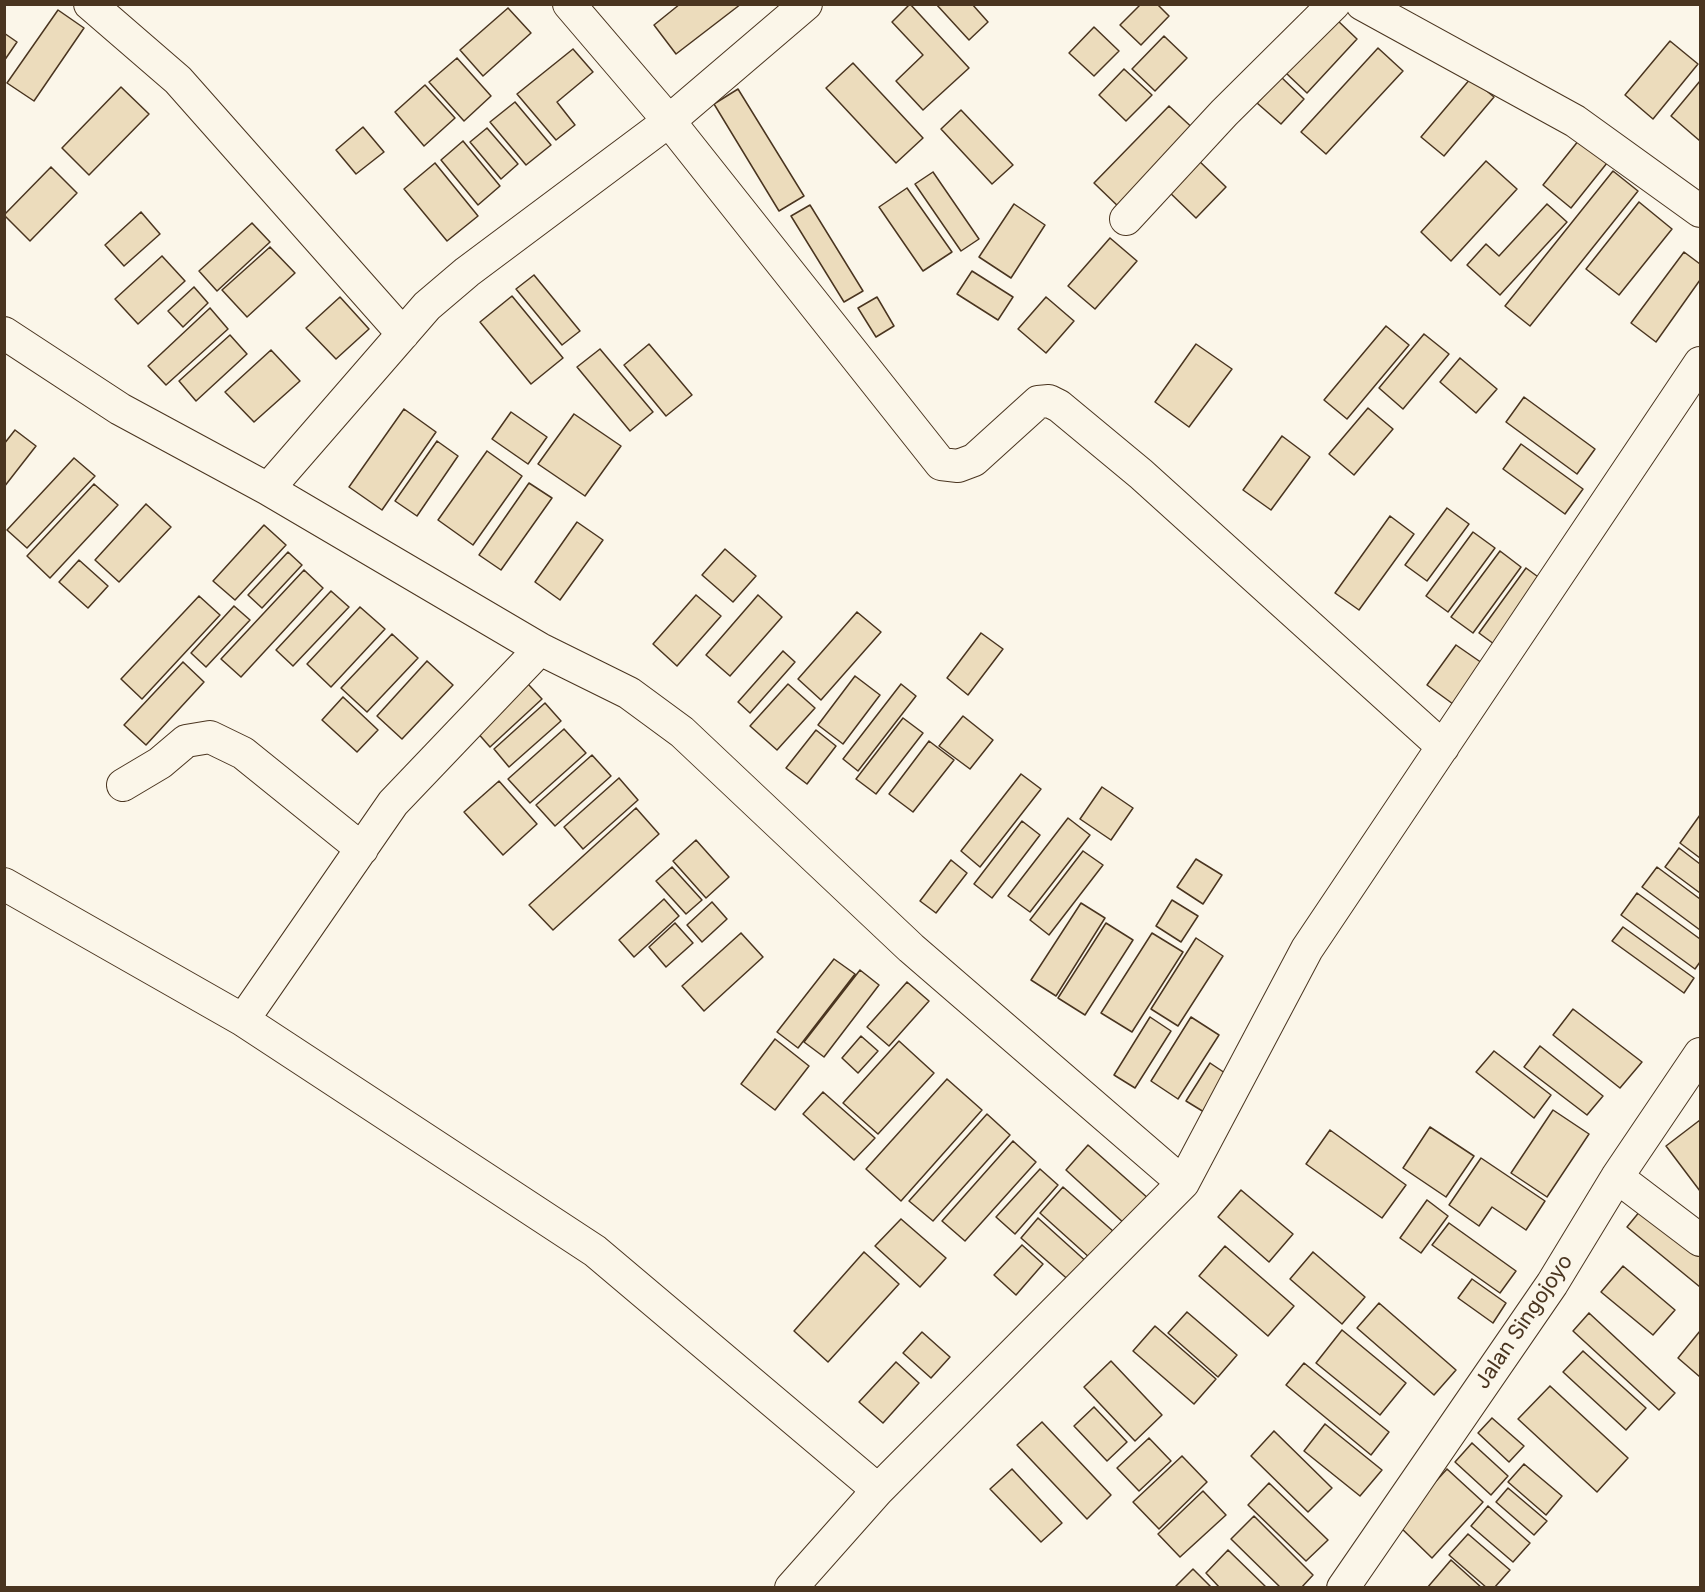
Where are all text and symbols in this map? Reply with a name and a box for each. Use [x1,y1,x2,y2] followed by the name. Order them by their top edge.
[1470,1250,1578,1394] street label: Jalan Singojoyo

